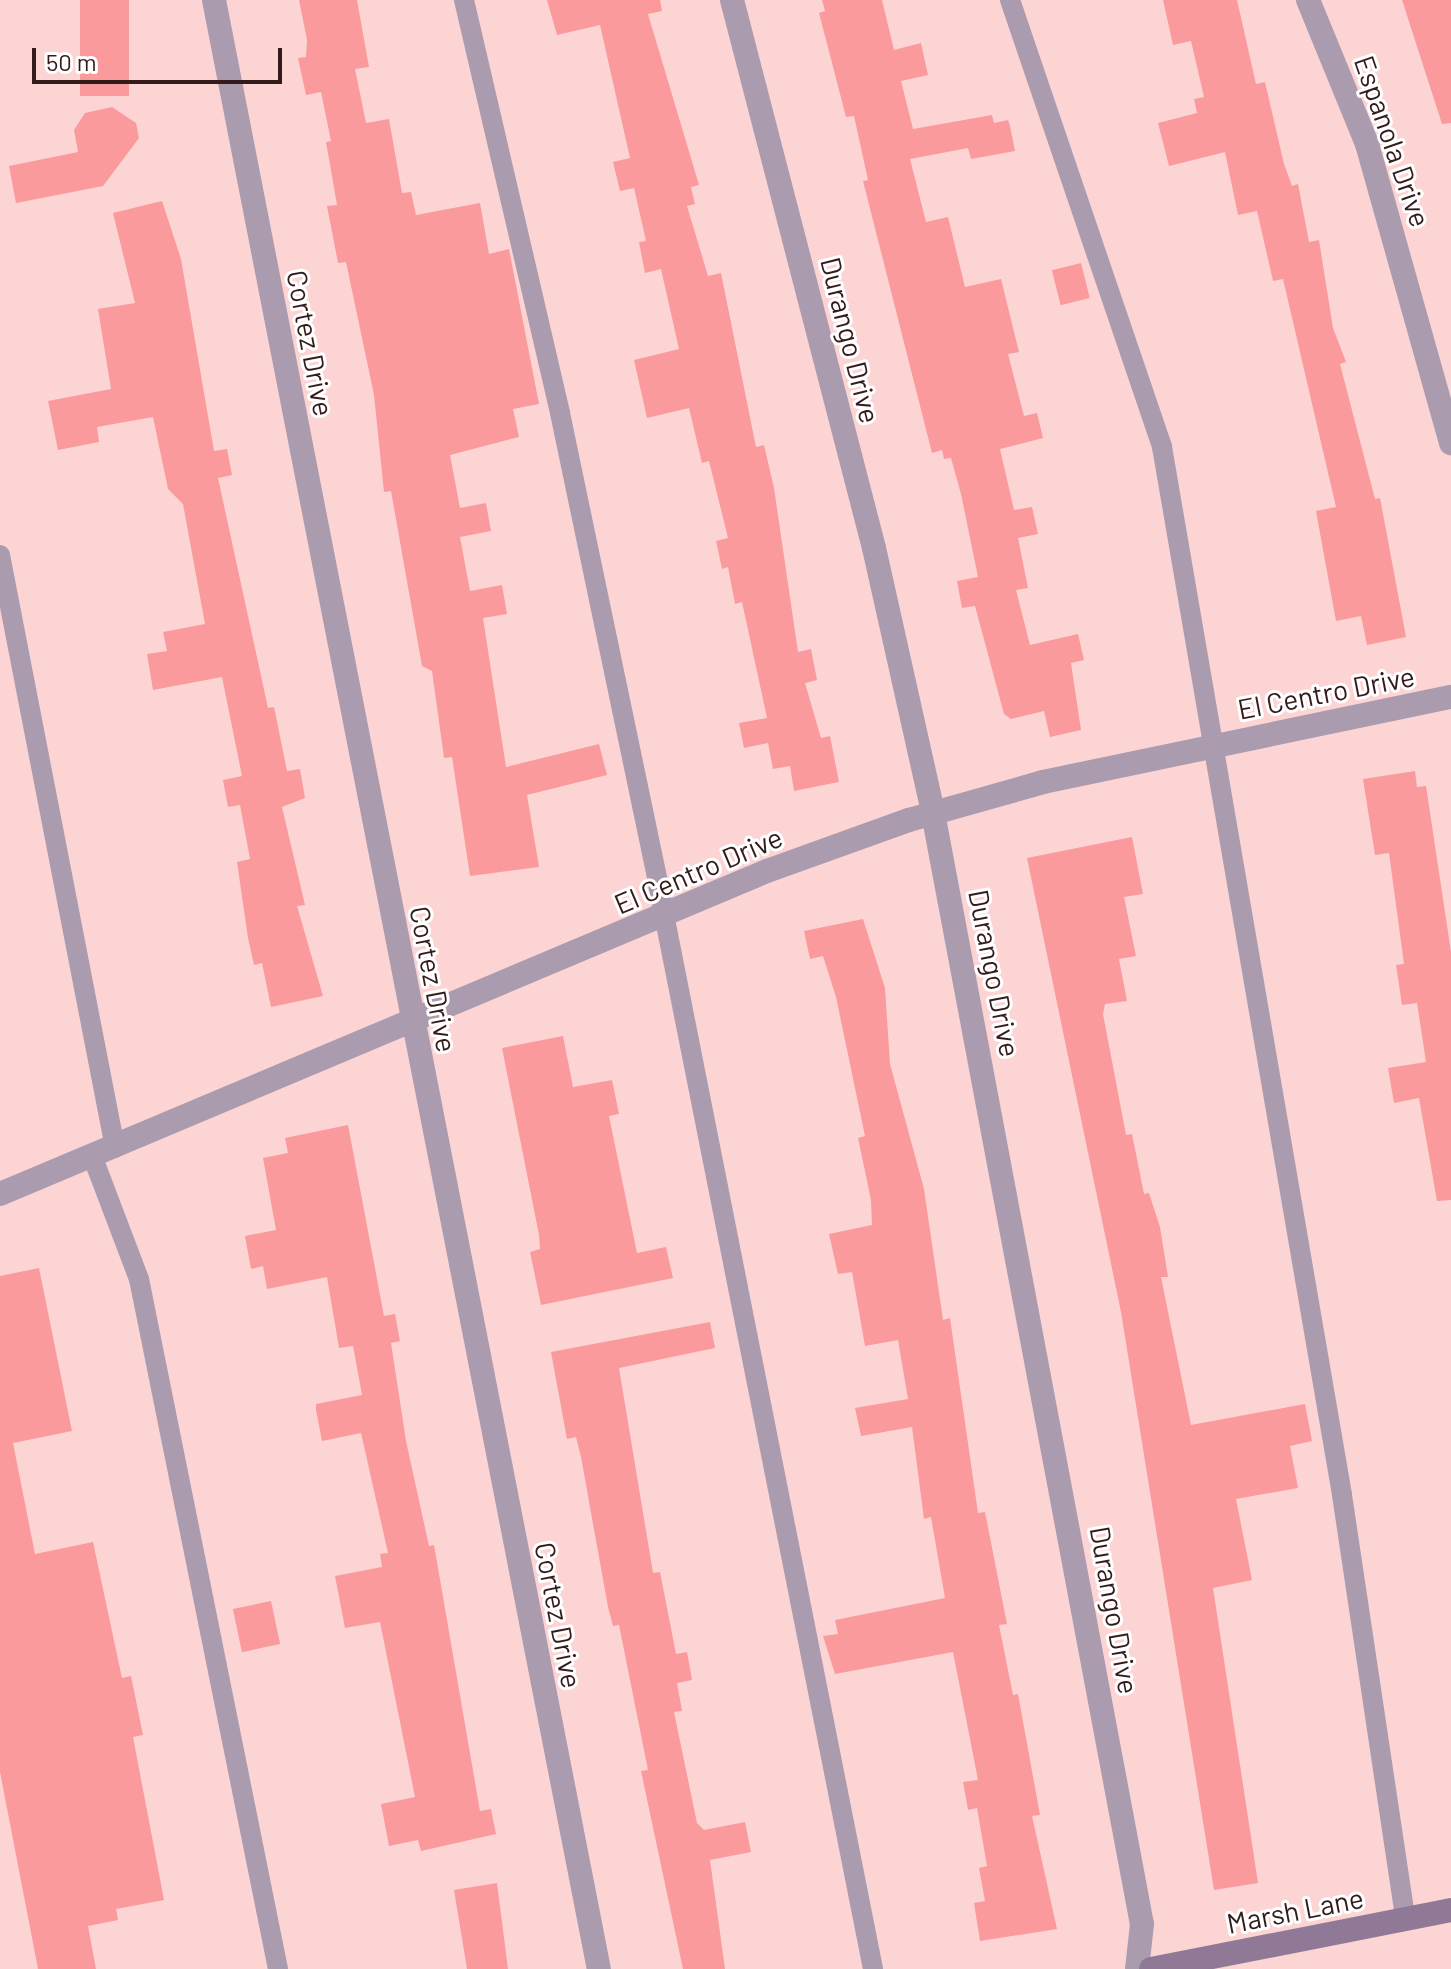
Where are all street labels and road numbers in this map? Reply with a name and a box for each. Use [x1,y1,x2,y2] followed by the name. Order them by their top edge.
[1348,51,1438,231] street label: Espanola Drive
[814,254,888,426] street label: Durango Drive
[280,267,342,419] street label: Cortez Drive
[1235,658,1417,726] street label: El Centro Drive
[609,819,787,921] street label: El Centro Drive
[962,887,1028,1059] street label: Durango Drive
[403,903,465,1055] street label: Cortez Drive
[1084,1524,1146,1696] street label: Durango Drive
[528,1539,590,1691] street label: Cortez Drive
[1224,1880,1366,1940] street label: Marsh Lane

